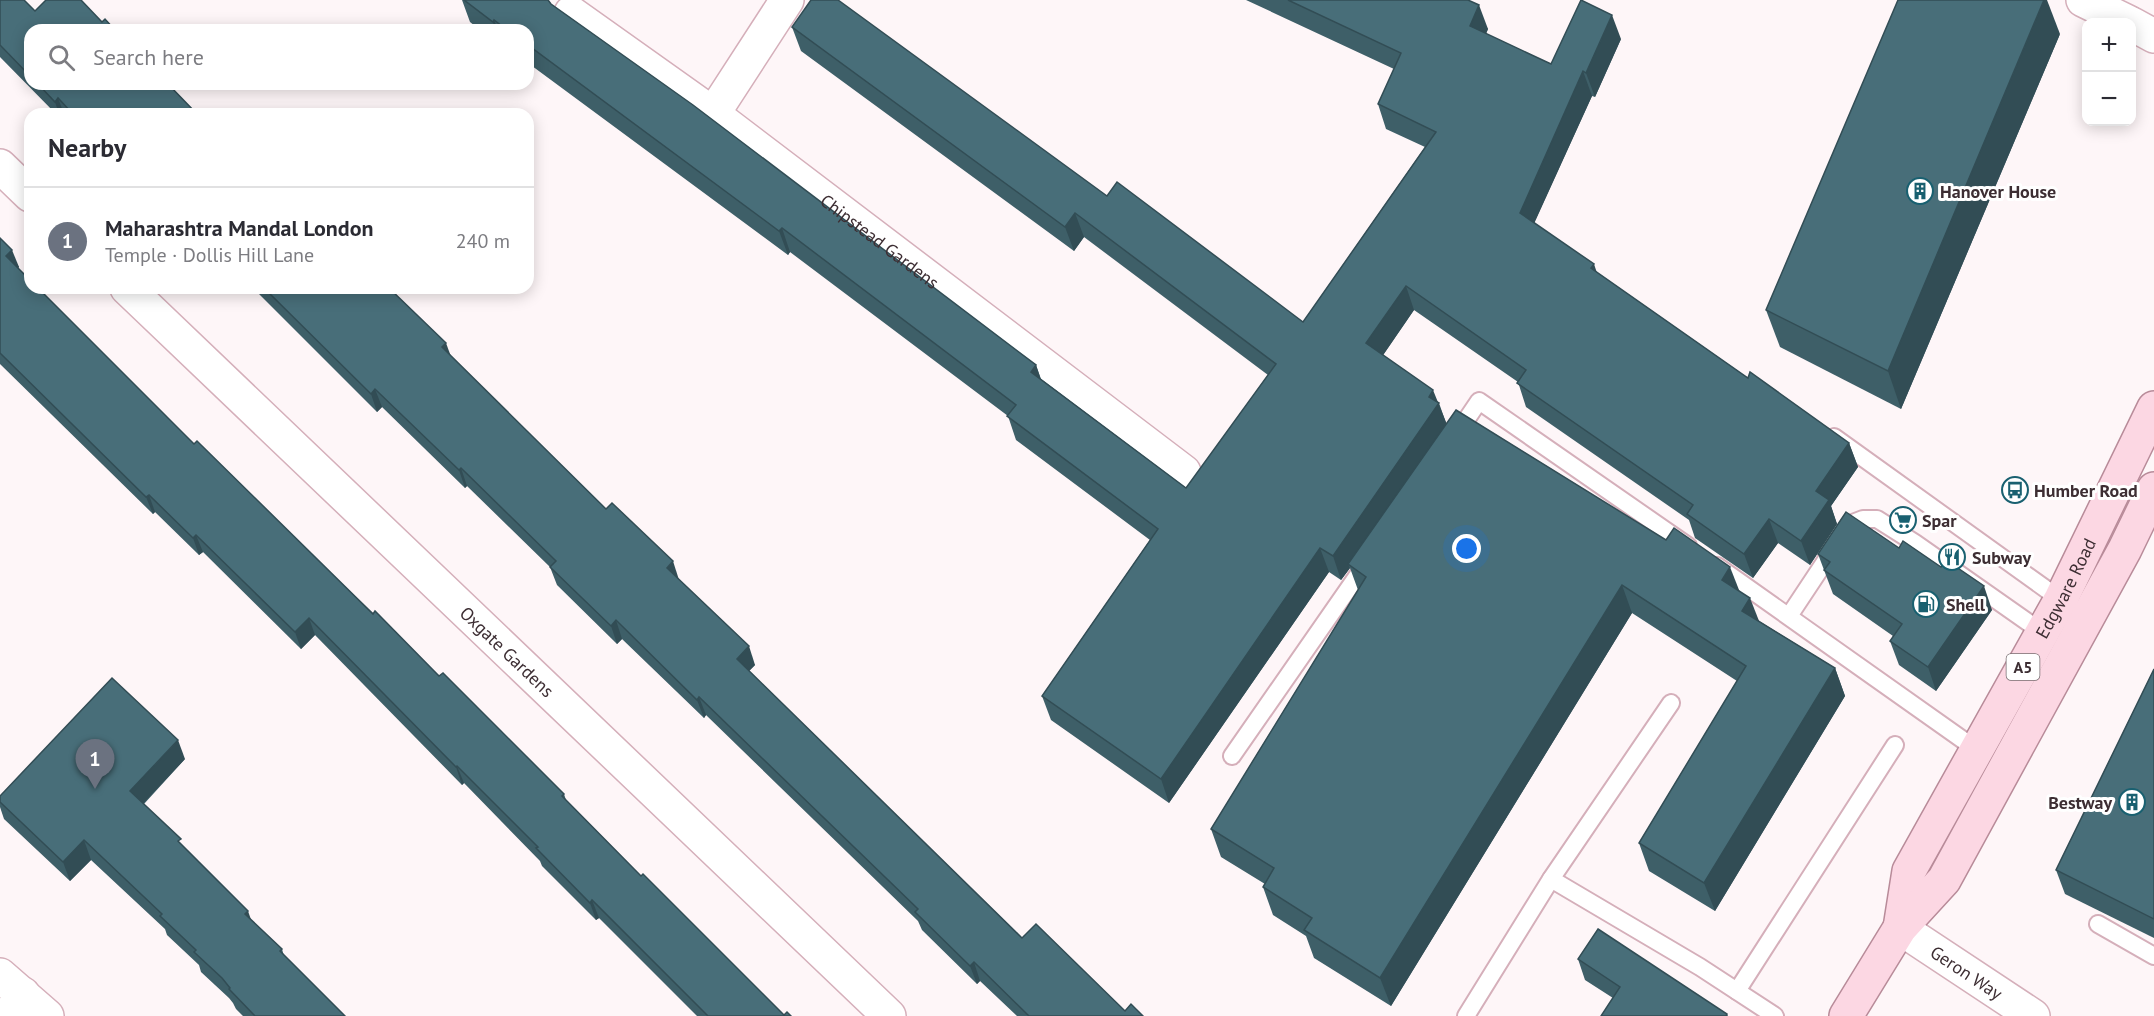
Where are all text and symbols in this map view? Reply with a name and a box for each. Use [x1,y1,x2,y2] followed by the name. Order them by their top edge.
[2082,18,2136,126] map controls
[2082,18,2136,72] button: +
[24,24,534,90] search box
[45,41,78,74] icon: search
[93,43,204,71] text: Search here
[2082,72,2136,126] button: −
[48,131,126,164] text: Nearby
[1905,176,1935,206] building icon: Hanover House
[1940,180,2056,203] place label: Hanover House
[816,188,944,293] street label: Chipstead Gardens
[105,214,374,242] text: Maharashtra Mandal London
[62,228,73,254] text: 1
[456,228,510,254] text: 240 m
[105,242,314,268] text: Temple · Dollis Hill Lane
[2000,475,2030,505] bus stop icon: Humber Road
[2034,479,2138,502] place label: Humber Road
[1888,505,1918,535] supermarket icon: Spar
[1922,509,1957,532] place label: Spar
[1452,534,1481,563] your location
[2030,534,2100,642] street label: Edgware Road
[1937,542,1967,572] restaurant icon: Subway
[1972,546,2032,569] place label: Subway
[1911,589,1941,619] fuel station icon: Shell
[1946,593,1986,616] place label: Shell
[455,601,559,702] street label: Oxgate Gardens
[2006,654,2040,680] road number: A5
[76,740,115,789] pin: 1
[2117,787,2147,817] building icon: Bestway
[2048,791,2112,814] place label: Bestway
[1926,940,2008,1005] street label: Geron Way

